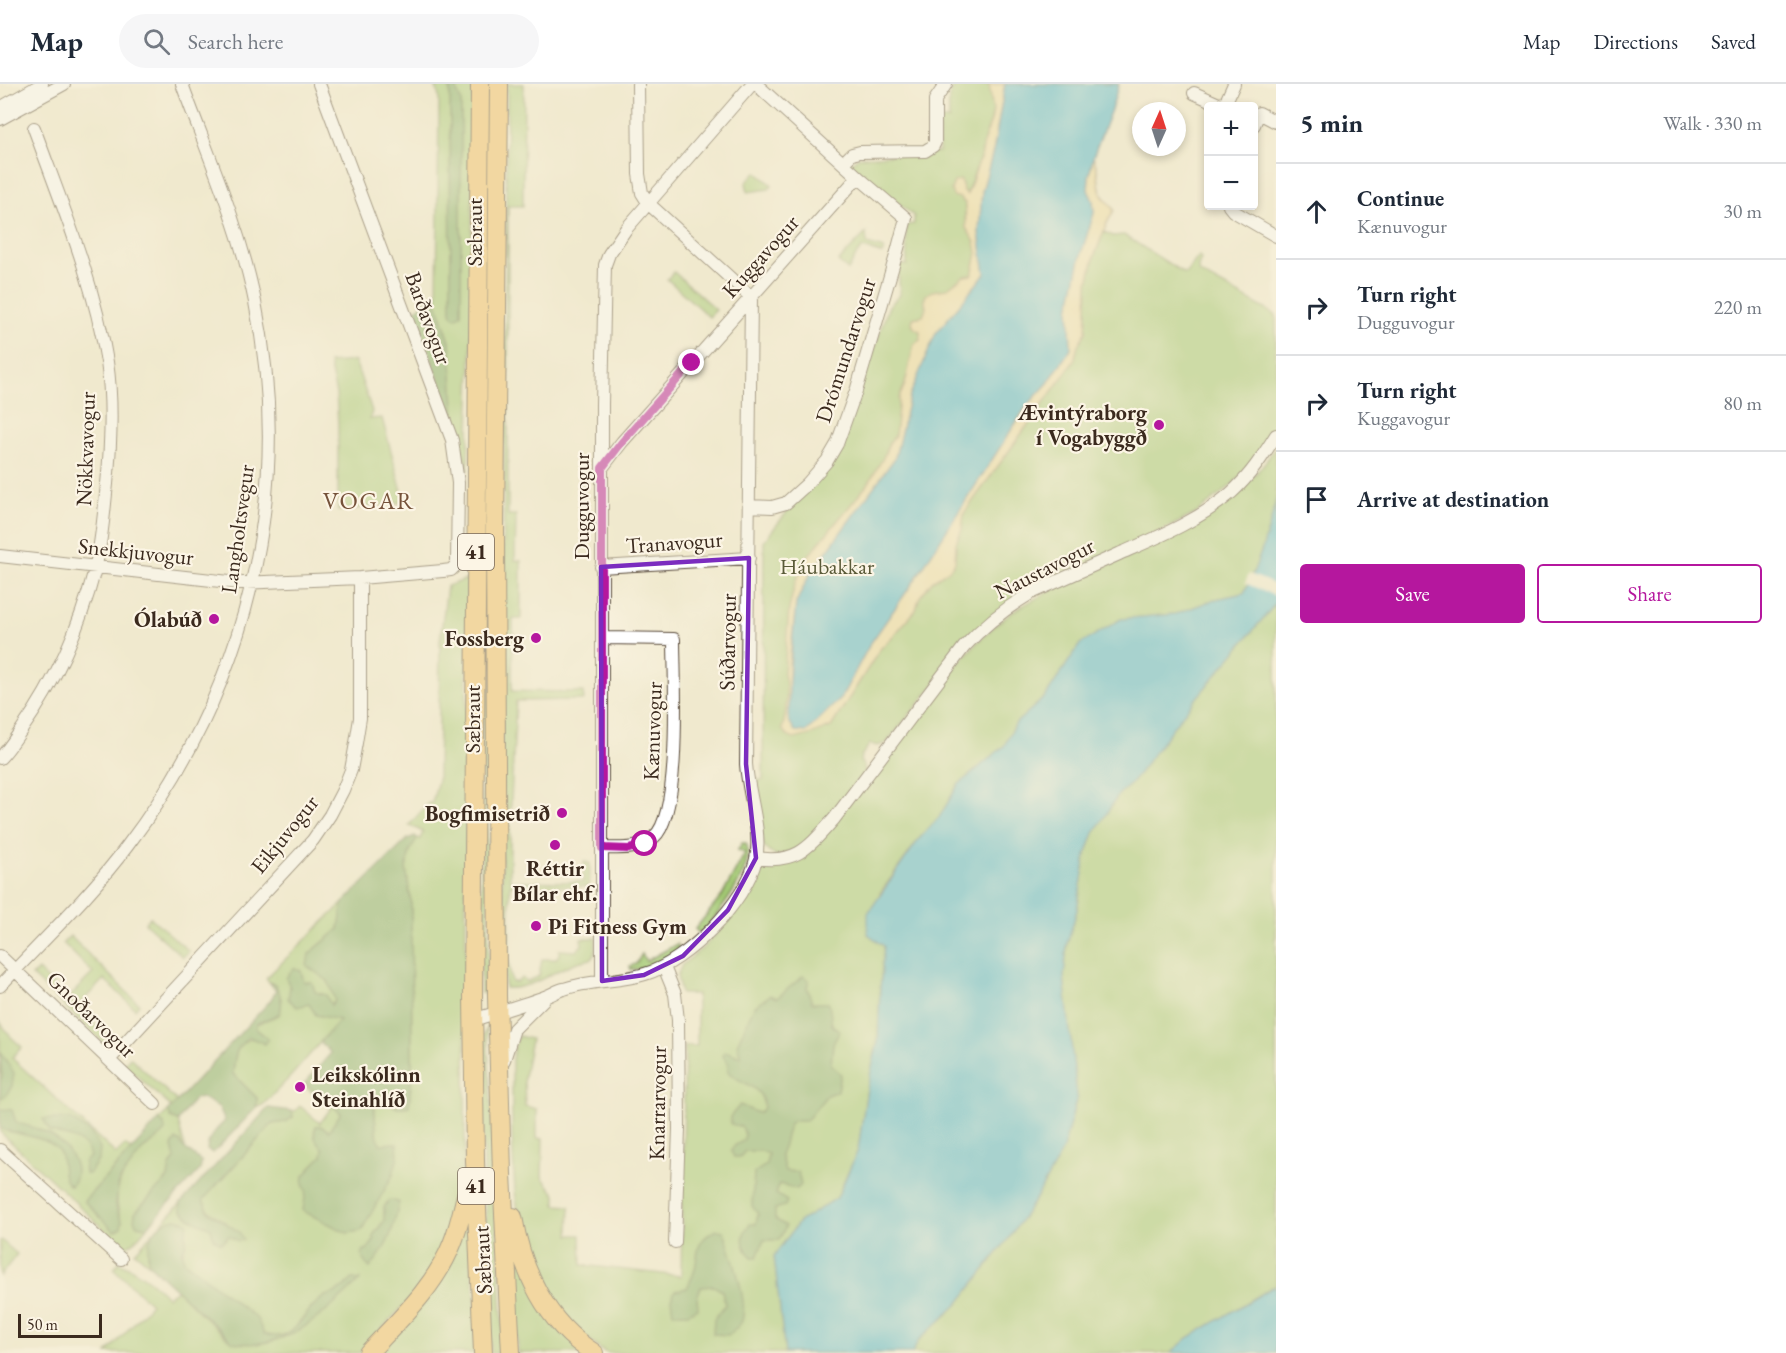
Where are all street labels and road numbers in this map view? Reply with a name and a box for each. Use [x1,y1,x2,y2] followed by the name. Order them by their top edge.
[460,198,489,266] street label: Sæbraut
[715,208,806,304] street label: Kuggavogur
[398,268,459,369] street label: Barðavogur
[808,273,883,426] street label: Drómundarvogur
[69,391,102,507] street label: Nökkvavogur
[567,452,596,560] street label: Dugguvogur
[214,462,261,596] street label: Langholtsvegur
[625,525,724,560] street label: Tranavogur
[77,531,196,572] street label: Snekkjuvogur
[989,531,1100,606] street label: Naustavogur
[458,534,494,570] road number: 41
[712,593,743,691] street label: Súðarvogur
[636,680,669,781] street label: Kænuvogur
[458,685,487,753] street label: Sæbraut
[244,788,325,880] street label: Eikjuvogur
[41,964,143,1065] street label: Gnoðarvogur
[642,1045,673,1161] street label: Knarrarvogur
[458,1168,494,1204] road number: 41
[466,1225,499,1295] street label: Sæbraut

